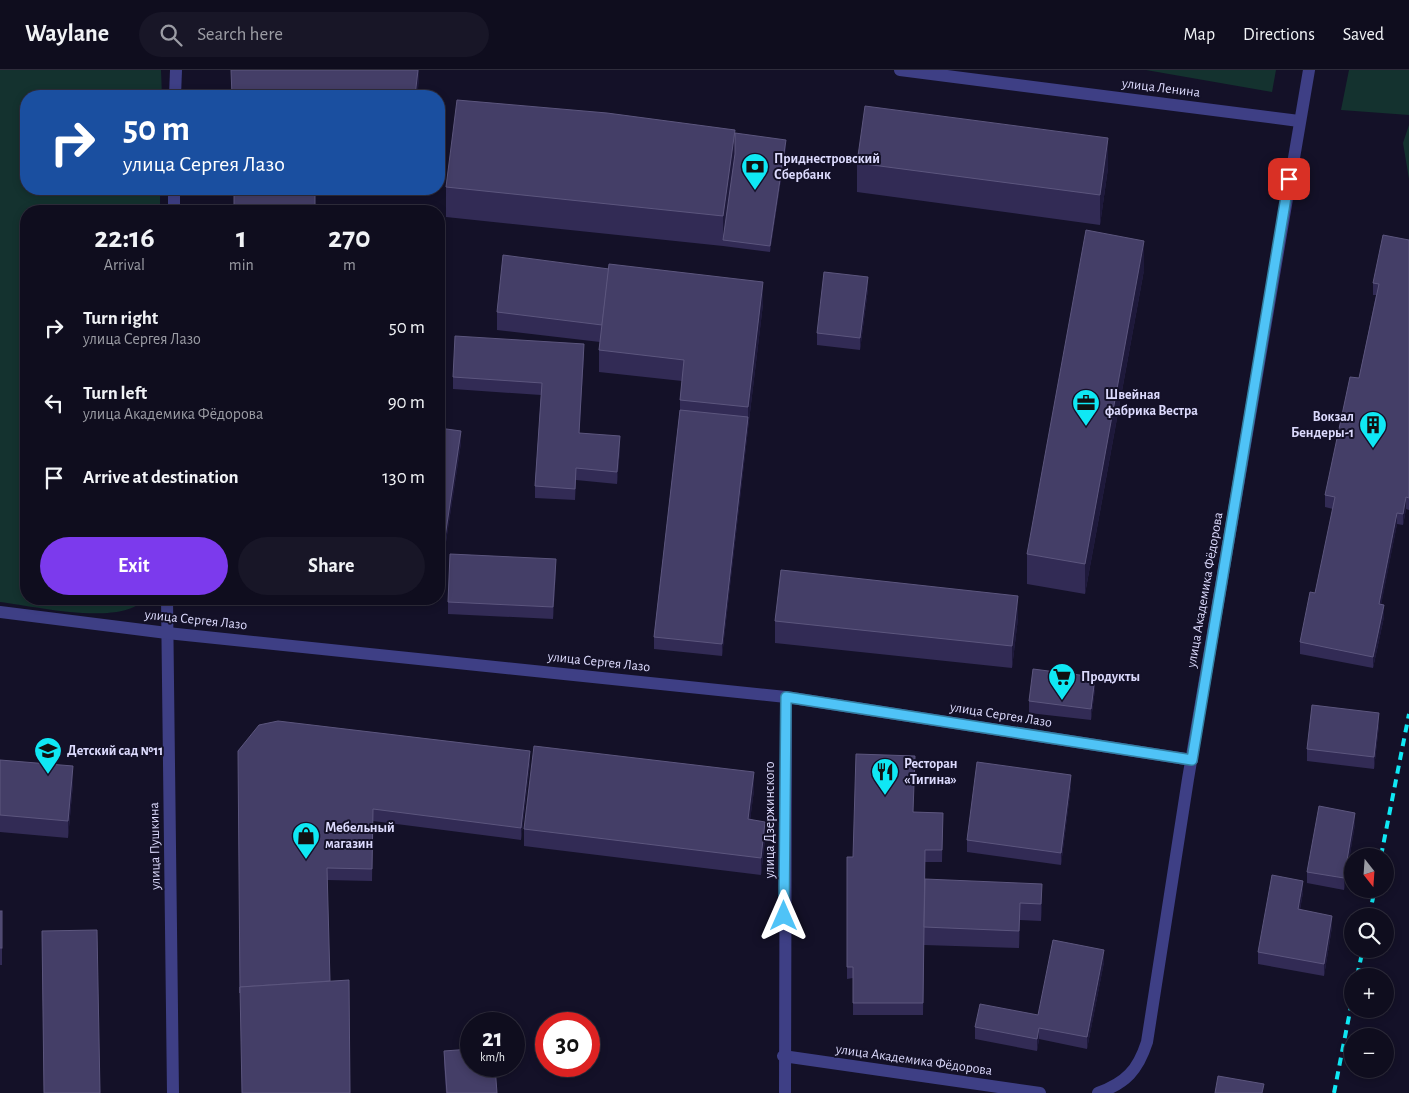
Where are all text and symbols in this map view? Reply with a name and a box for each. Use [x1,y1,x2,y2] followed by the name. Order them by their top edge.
[139,12,489,57] search box
[157,21,185,49] icon: search
[25,22,109,46] text: Waylane
[197,25,283,44] text: Search here
[1184,26,1215,44] text: Map
[1243,26,1315,44] text: Directions
[1343,26,1384,44] text: Saved
[1120,76,1201,100] street label: улица Ленина
[40,110,105,175] icon: right
[123,112,190,147] text: 50 m
[740,152,770,191] bank icon: Приднестровский Сбербанк
[774,152,880,182] place label: Приднестровский Сбербанк
[123,153,285,175] text: улица Сергея Лазо
[1268,158,1310,200] pin
[1275,165,1303,193] icon: arrive
[94,223,155,253] text: 22:16
[236,223,247,253] text: 1
[328,223,371,253] text: 270
[104,257,145,273] text: Arrival
[229,257,254,273] text: min
[343,257,356,273] text: m
[83,309,158,328] text: Turn right
[40,314,68,342] icon: right
[389,318,425,337] text: 50 m
[83,331,201,347] text: улица Сергея Лазо
[83,384,147,403] text: Turn left
[1071,388,1101,427] office icon: Швейная фабрика Вестра
[1105,388,1198,418] place label: Швейная фабрика Вестра
[40,389,68,417] icon: left
[388,393,425,412] text: 90 m
[83,406,263,422] text: улица Академика Фёдорова
[1291,410,1354,440] place label: Вокзал Бендеры-1
[1358,410,1388,449] building icon: Вокзал Бендеры-1
[40,464,68,492] icon: arrive
[83,468,239,487] text: Arrive at destination
[382,468,425,487] text: 130 m
[1184,511,1226,670] street label: улица Академика Фёдорова
[40,537,228,595] button: Exit
[238,537,425,595] button: Share
[143,608,248,632] street label: улица Сергея Лазо
[546,650,651,674] street label: улица Сергея Лазо
[1047,662,1077,701] supermarket icon: Продукты
[1081,670,1140,684] place label: Продукты
[948,700,1053,730] street label: улица Сергея Лазо
[33,736,63,775] school or university icon: Детский сад №11
[67,744,163,758] place label: Детский сад №11
[870,757,900,796] restaurant icon: Ресторан «Тигина»
[904,757,958,787] place label: Ресторан «Тигина»
[763,761,777,880] street label: улица Дзержинского
[147,801,163,891] street label: улица Пушкина
[291,821,321,860] shop icon: Мебельный магазин
[325,821,395,851] place label: Мебельный магазин
[1344,848,1394,898] north arrow
[1344,848,1394,1078] map controls
[757,889,809,941] position arrow
[1344,908,1394,958] button: search
[1344,968,1394,1018] button: +
[535,1012,600,1077] speed limit sign: 30
[482,1026,503,1051] text: 21
[1344,1028,1394,1078] button: −
[834,1042,994,1078] street label: улица Академика Фёдорова
[480,1051,505,1063] text: km/h

